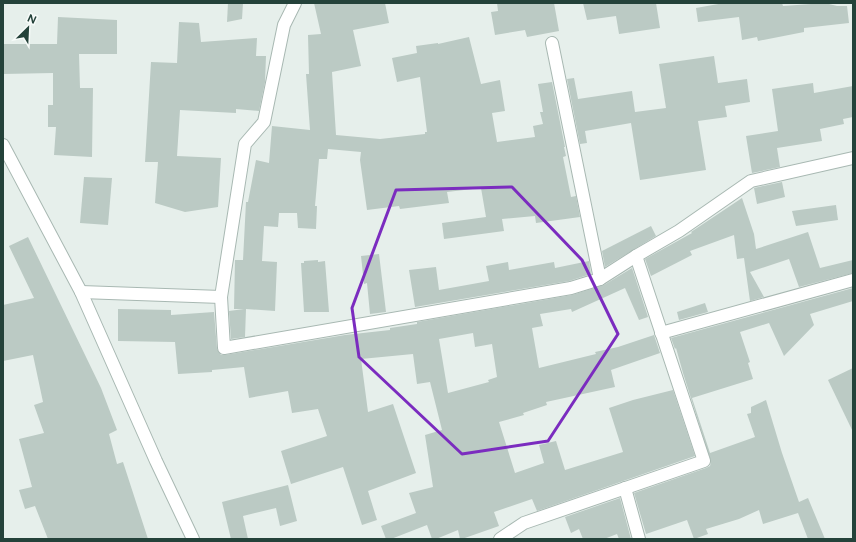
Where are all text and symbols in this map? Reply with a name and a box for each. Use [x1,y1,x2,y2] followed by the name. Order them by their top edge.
[8,8,48,48] north arrow
[25,12,38,27] text: N

